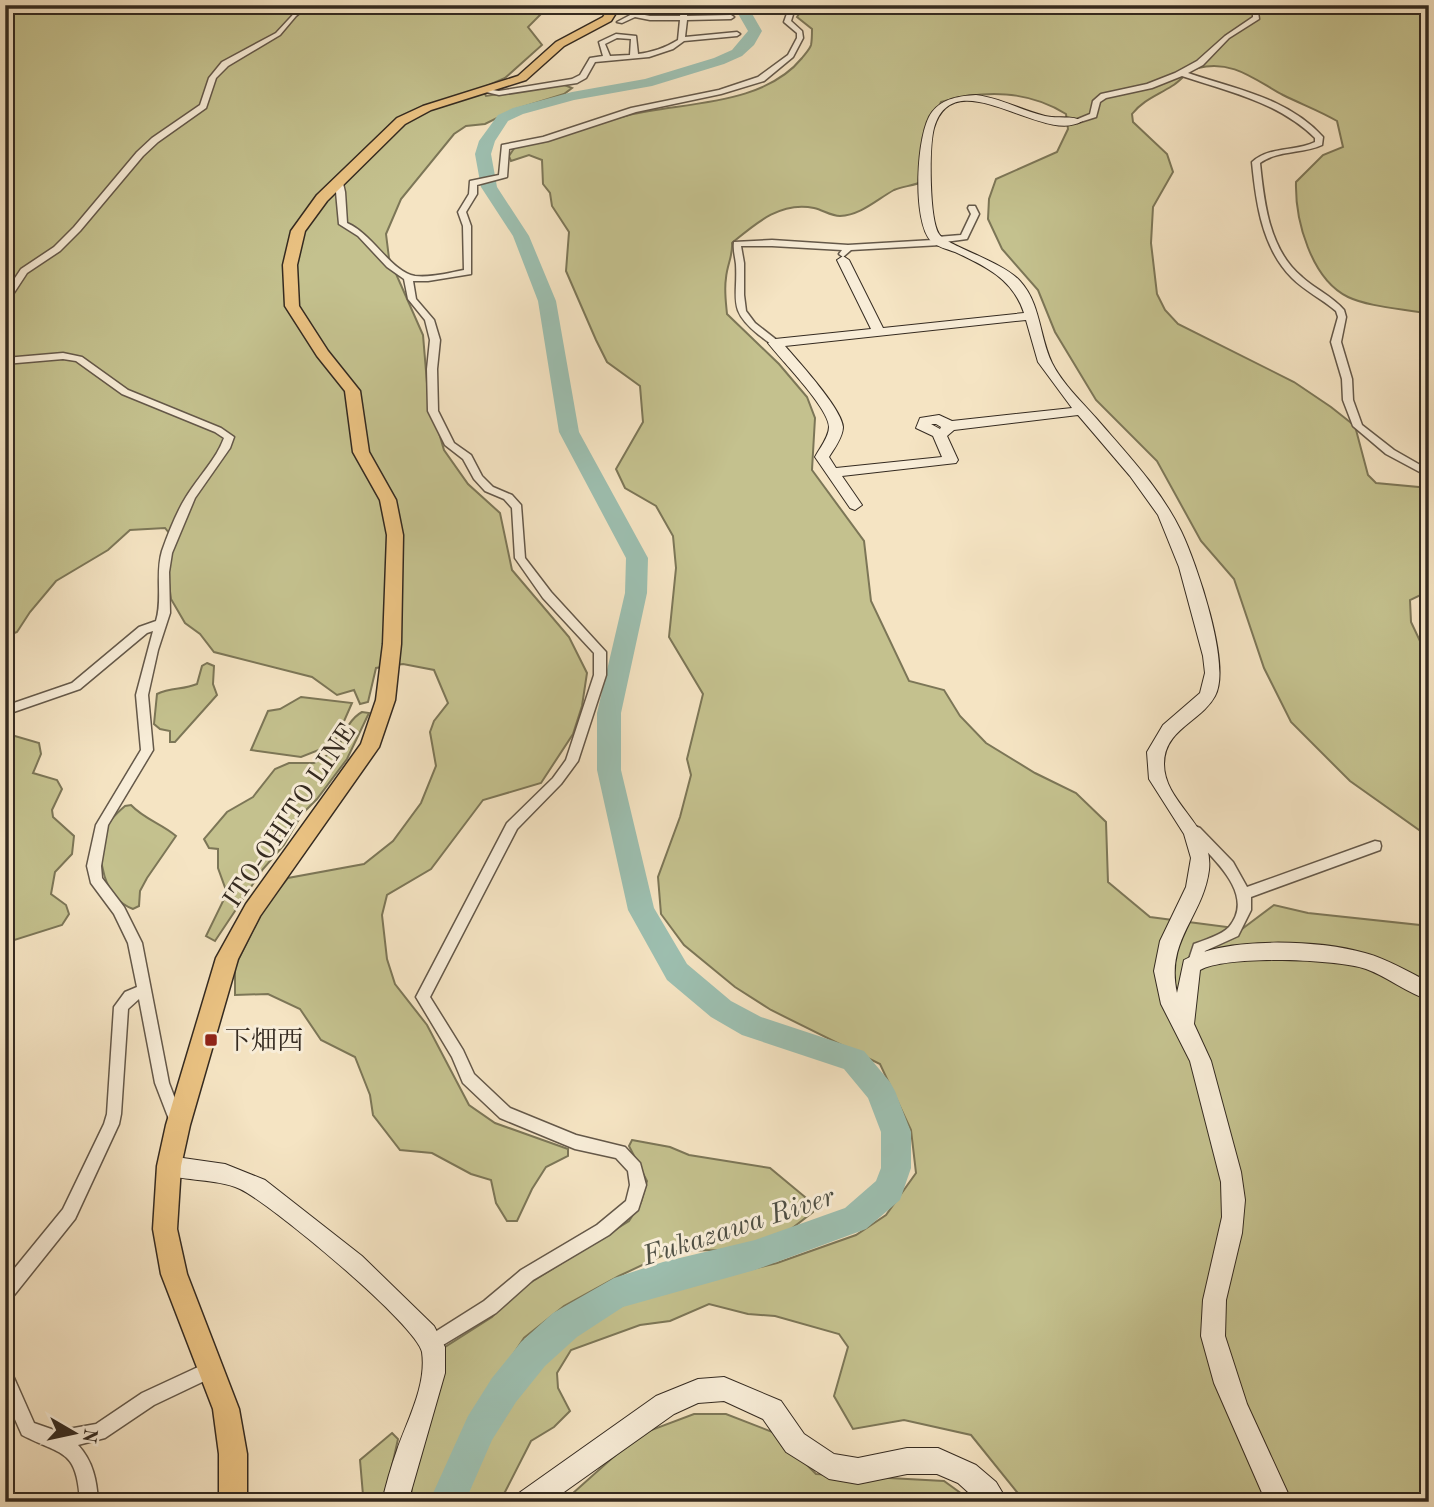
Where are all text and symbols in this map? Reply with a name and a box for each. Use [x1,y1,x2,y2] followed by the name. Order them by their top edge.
[220,720,362,913] street label: ITO-OHITO LINE
[225,1027,303,1055] place label: 下畑西
[203,1032,219,1048] marker: 下畑西
[638,1183,839,1272] water label: Fukazawa River
[38,1398,108,1468] north arrow
[78,1427,99,1444] text: N

